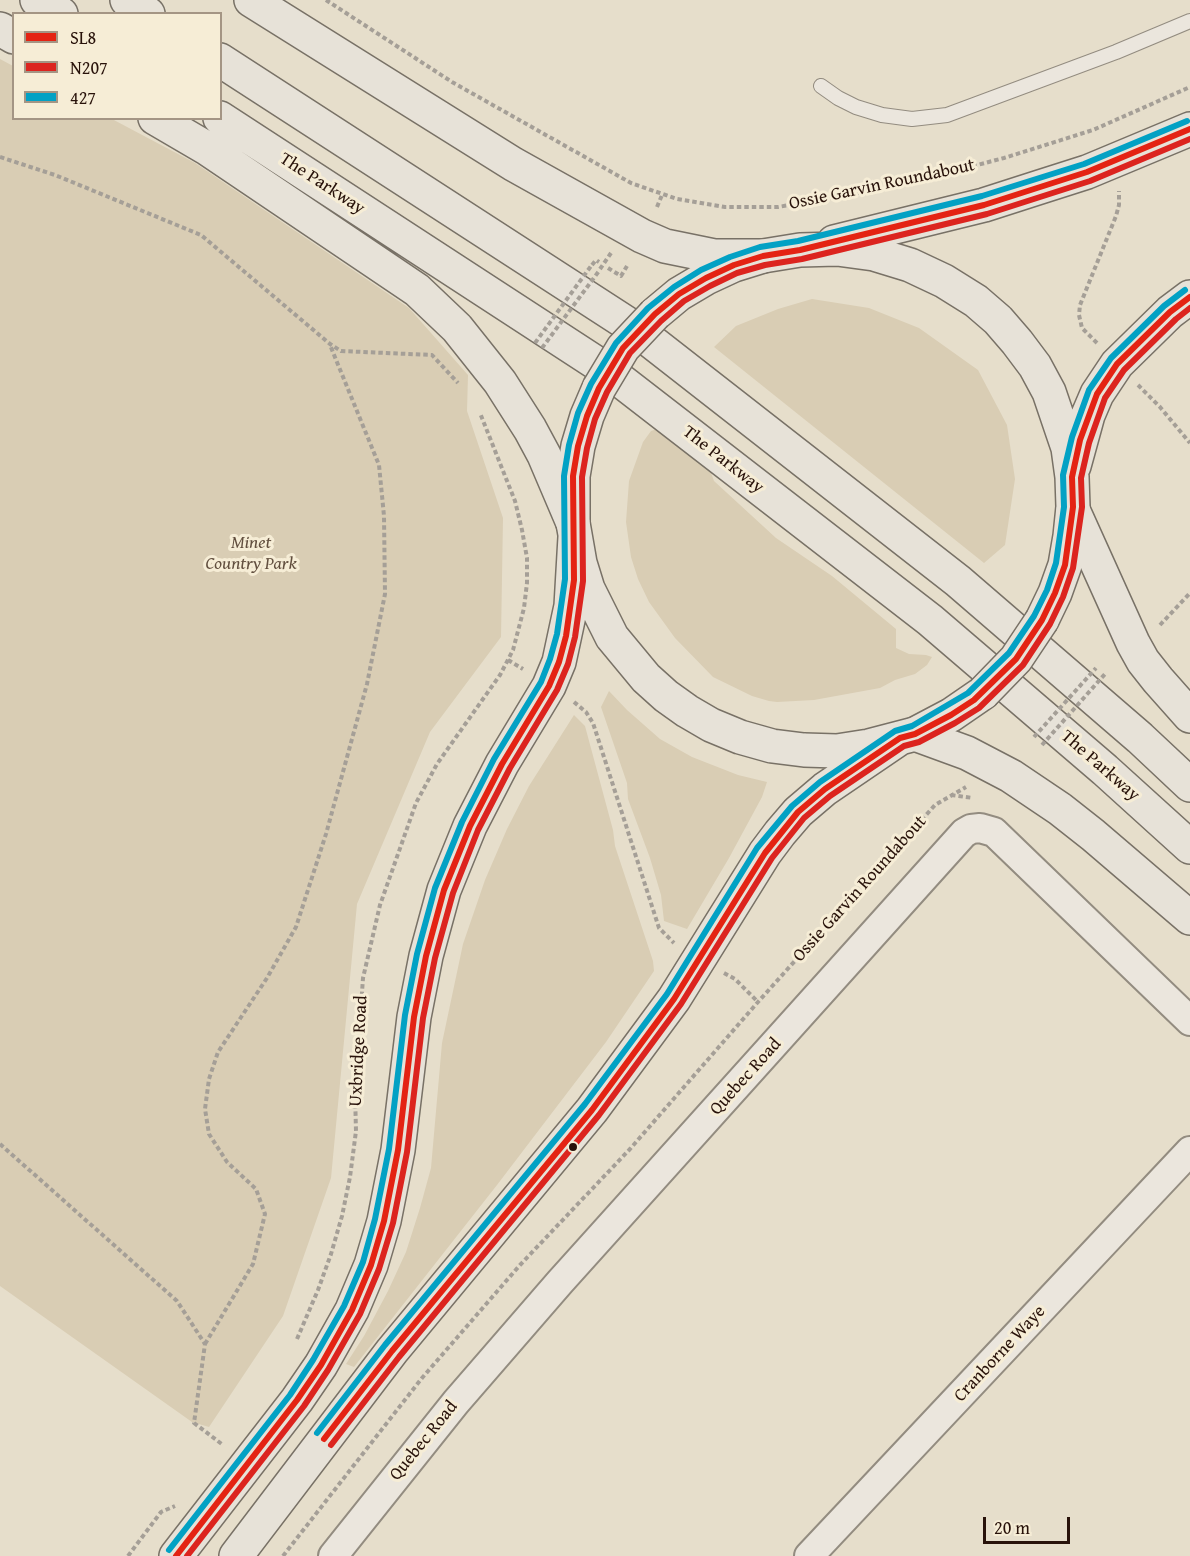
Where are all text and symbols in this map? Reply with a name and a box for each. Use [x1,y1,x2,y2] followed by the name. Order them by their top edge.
[12,12,222,120] legend
[70,24,96,51] text: SL8
[70,54,108,81] text: N207
[70,84,96,111] text: 427
[275,148,369,220] street label: The Parkway
[787,155,977,215] street label: Ossie Garvin Roundabout
[678,422,768,498] street label: The Parkway
[205,532,297,574] park label: Minet Country Park
[1056,726,1144,806] street label: The Parkway
[789,811,931,967] street label: Ossie Garvin Roundabout
[345,995,373,1107] street label: Uxbridge Road
[706,1034,786,1120] street label: Quebec Road
[567,1141,579,1153] unlabelled marker
[950,1301,1050,1407] street label: Cranborne Waye
[385,1397,463,1485] street label: Quebec Road
[986,1505,1073,1543] scale bar
[994,1514,1030,1541] text: 20 m

